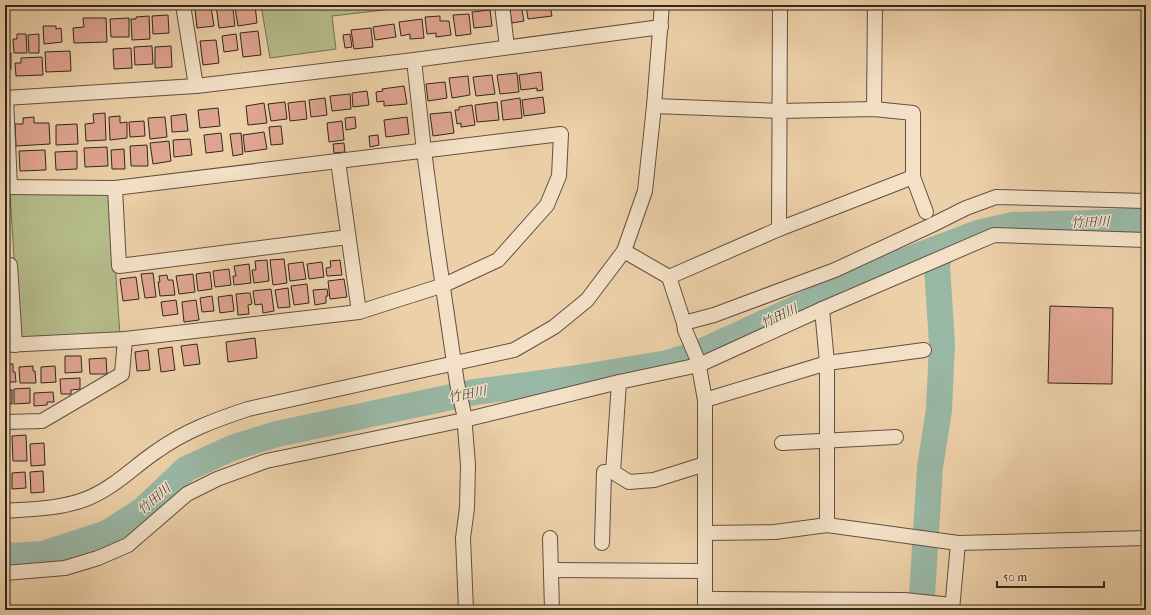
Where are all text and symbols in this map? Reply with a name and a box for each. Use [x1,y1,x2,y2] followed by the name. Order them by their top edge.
[1070,214,1112,230] water label: 竹田川
[758,300,802,331] water label: 竹田川
[446,383,490,405] water label: 竹田川
[134,479,175,517] water label: 竹田川
[997,563,1104,589] scale bar
[1003,570,1027,584] text: 50 m

